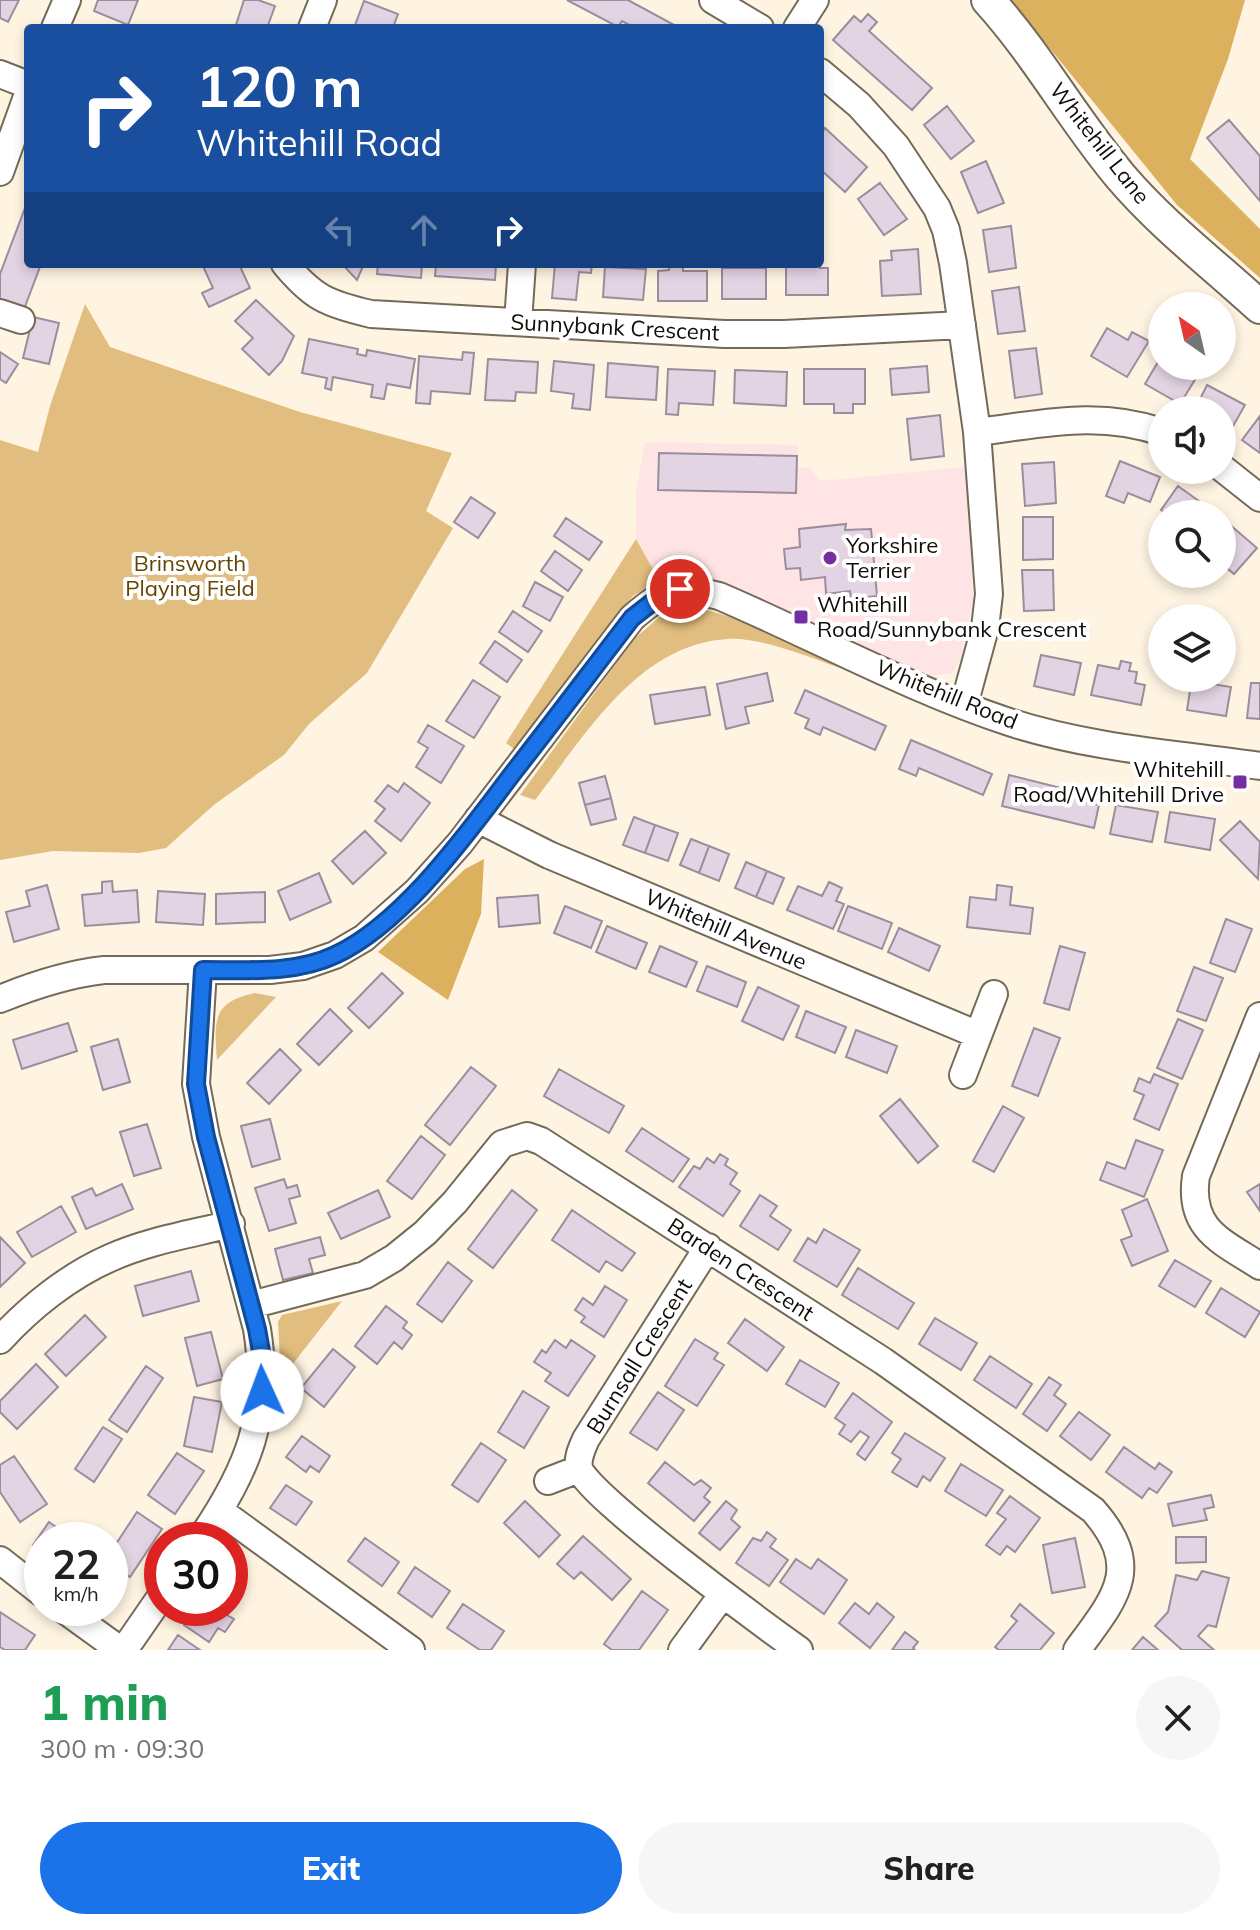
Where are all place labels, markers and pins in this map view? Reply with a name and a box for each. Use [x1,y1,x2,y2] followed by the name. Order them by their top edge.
[845,531,938,584] place label: Yorkshire Terrier
[821,549,839,567] marker: Yorkshire Terrier
[646,555,714,623] pin
[817,590,1087,643] place label: Whitehill Road/Sunnybank Crescent
[792,608,810,626] marker: Whitehill Road/Sunnybank Crescent
[1013,755,1224,808] place label: Whitehill Road/Whitehill Drive
[1231,773,1249,791] marker: Whitehill Road/Whitehill Drive

